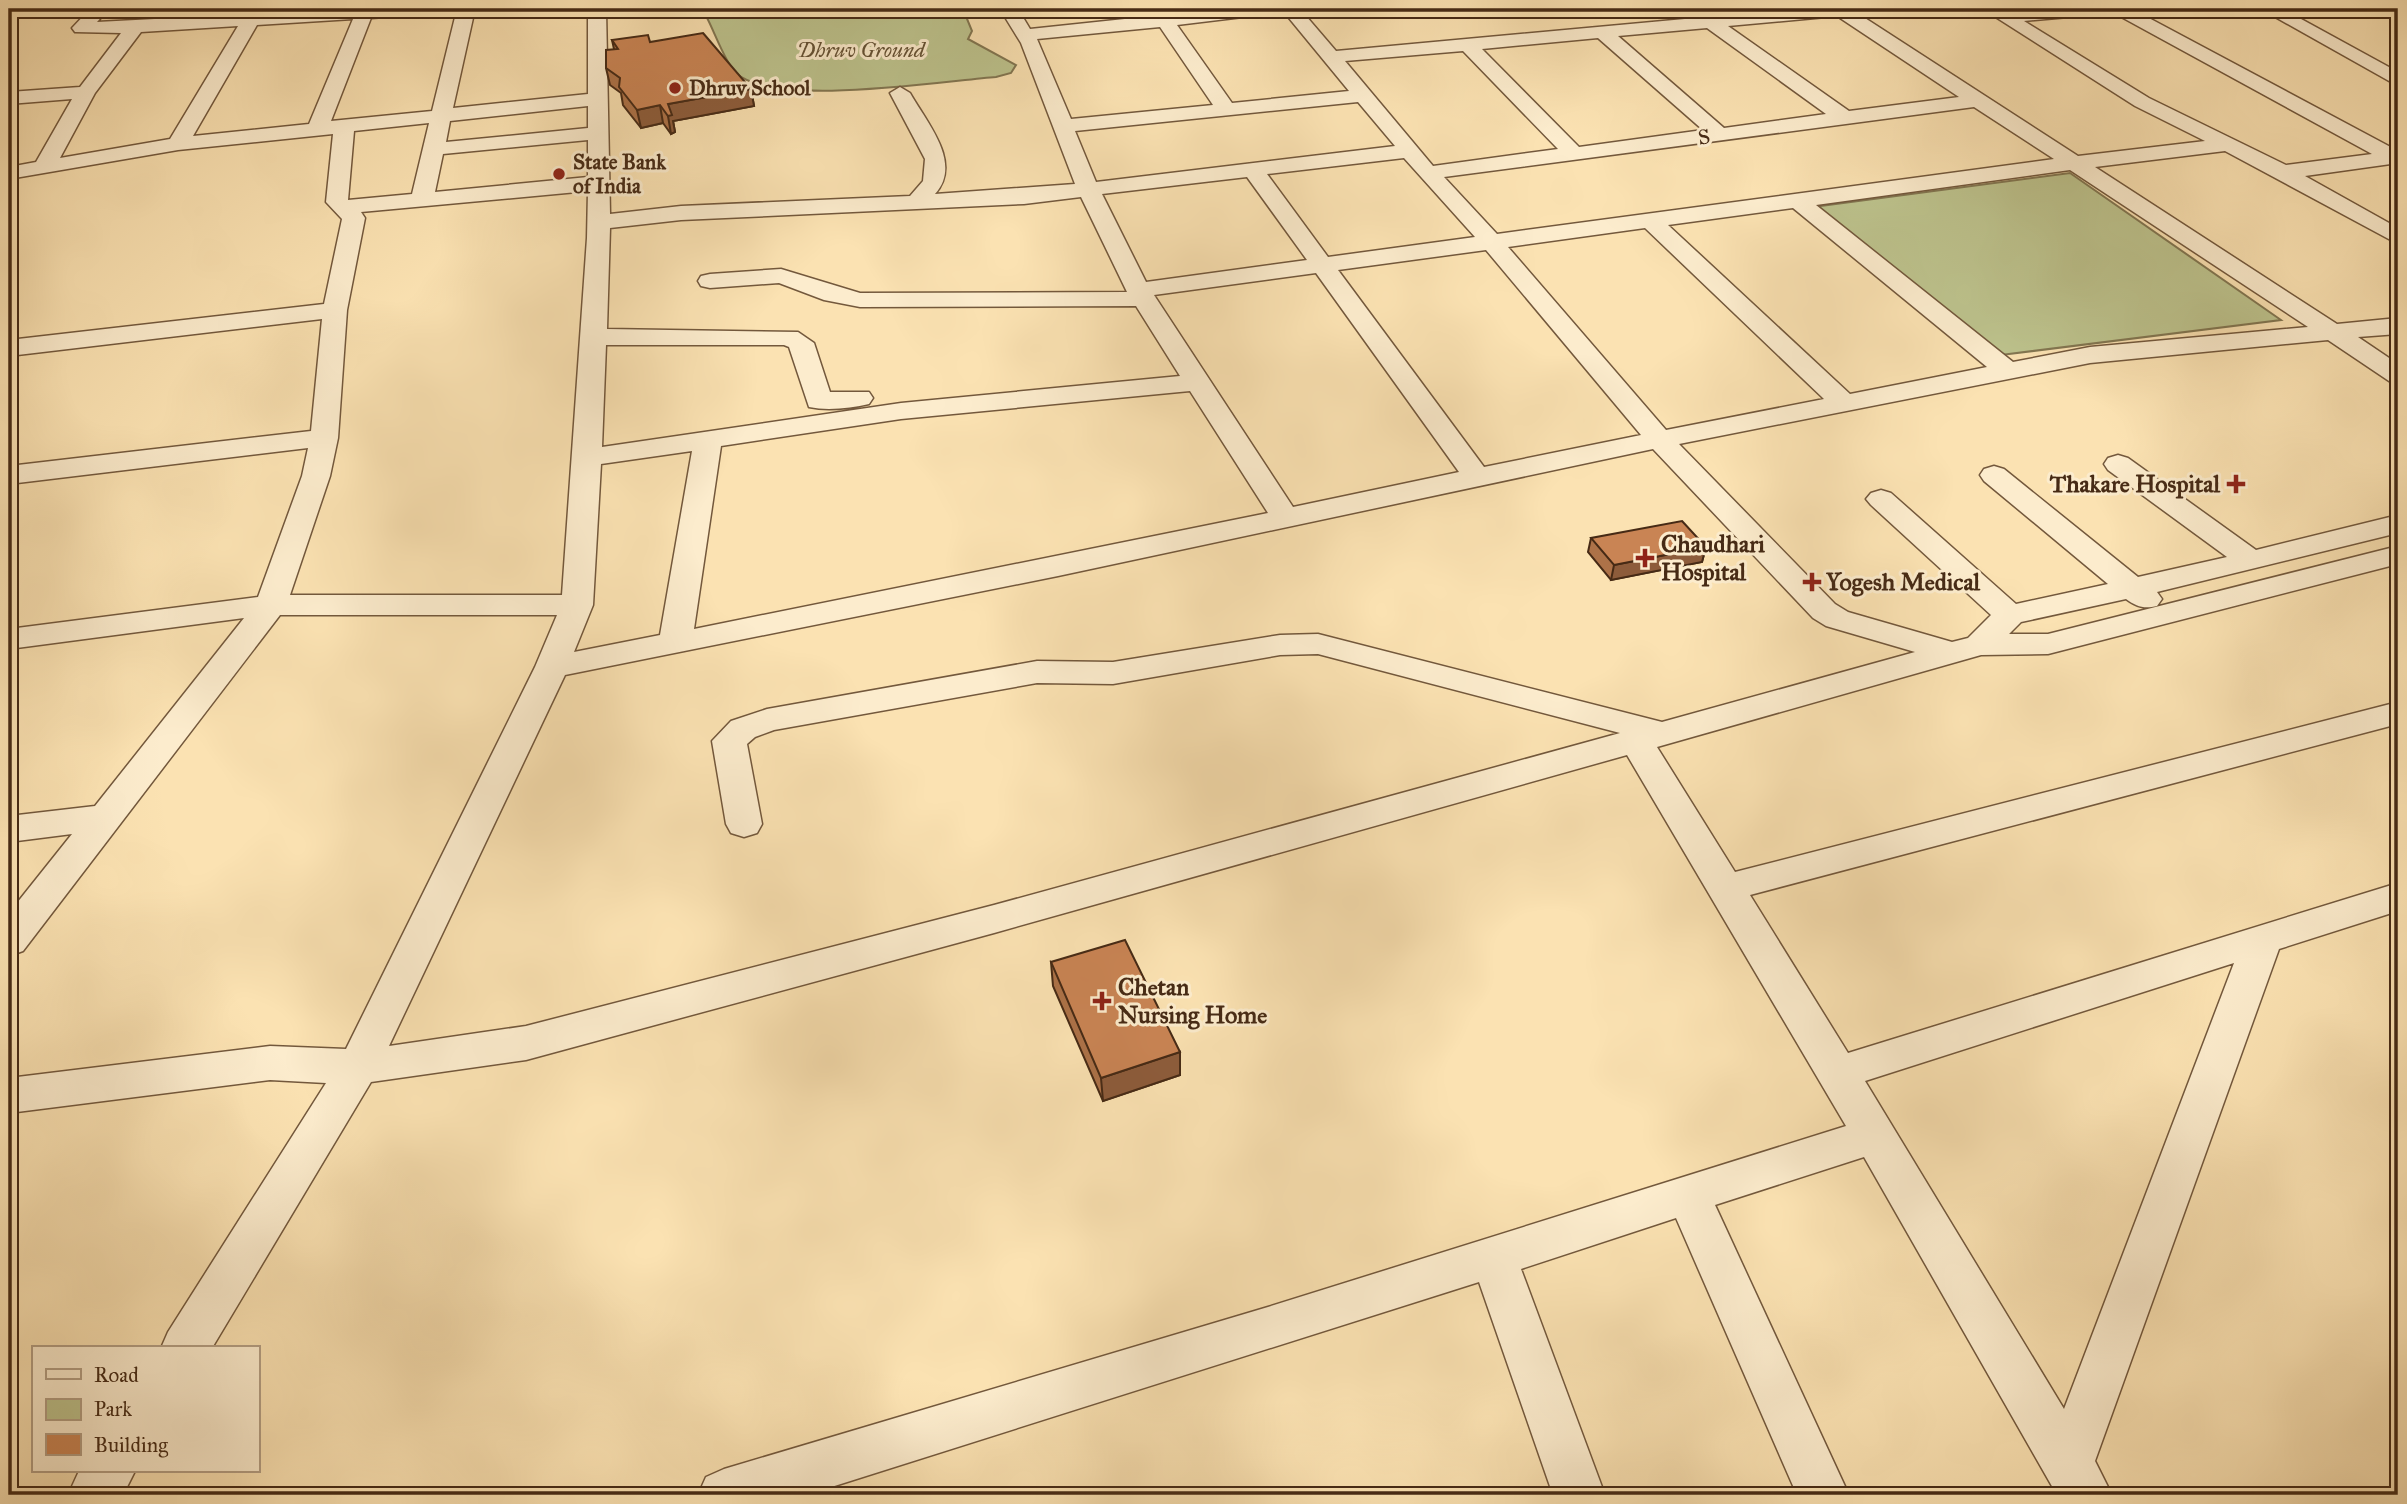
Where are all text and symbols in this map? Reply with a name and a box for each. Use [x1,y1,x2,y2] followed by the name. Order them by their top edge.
[797,37,927,63] park label: Dhruv Ground
[689,75,812,101] place label: Dhruv School
[667,80,683,96] marker: Dhruv School
[1696,123,1712,151] street label: S
[573,149,667,199] place label: State Bank of India
[551,166,567,182] marker: State Bank of India
[2049,469,2221,499] place label: Thakare Hospital
[2226,474,2246,494] marker: Thakare Hospital
[1661,529,1765,587] place label: Chaudhari Hospital
[1635,548,1655,568] marker: Chaudhari Hospital
[1825,567,1981,597] place label: Yogesh Medical
[1804,574,1820,590] marker: Yogesh Medical
[1118,972,1267,1030] place label: Chetan Nursing Home
[1092,991,1112,1011] marker: Chetan Nursing Home
[32,1346,259,1472] legend
[94,1362,139,1388] text: Road
[94,1396,132,1422] text: Park
[94,1432,168,1458] text: Building

